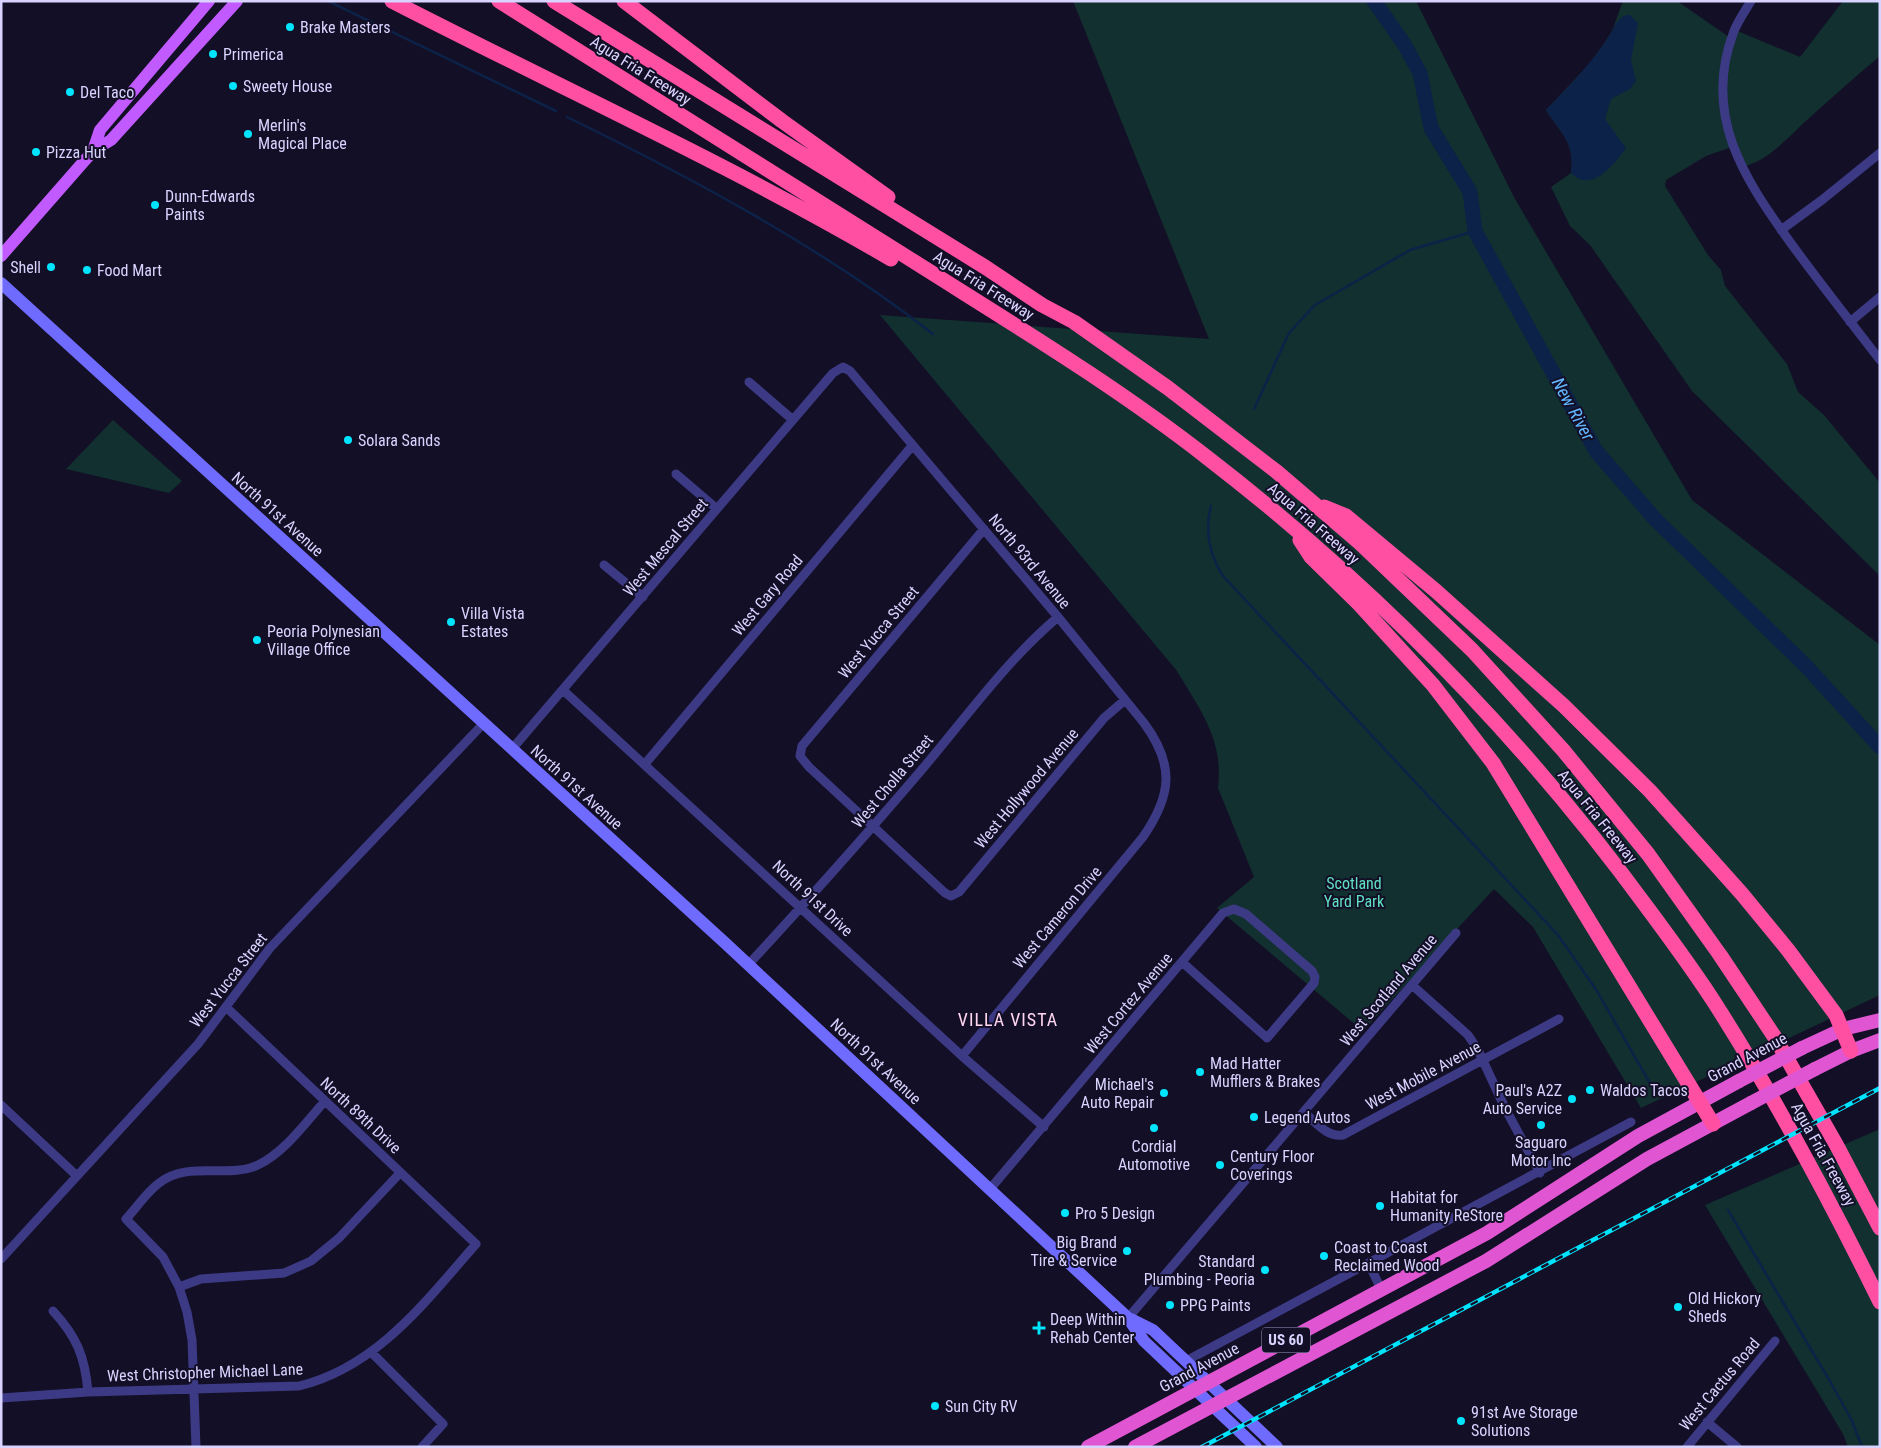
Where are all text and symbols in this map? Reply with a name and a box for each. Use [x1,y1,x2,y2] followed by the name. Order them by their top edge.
[300,18,391,37] place label: Brake Masters
[284,21,296,33] marker: Brake Masters
[587,32,695,109] street label: Agua Fria Freeway
[223,45,284,64] place label: Primerica
[207,48,219,60] marker: Primerica
[243,77,332,96] place label: Sweety House
[227,80,239,92] marker: Sweety House
[80,83,134,102] place label: Del Taco
[64,86,76,98] marker: Del Taco
[258,116,347,153] place label: Merlin's Magical Place
[242,128,254,140] marker: Merlin's Magical Place
[46,143,107,162] place label: Pizza Hut
[30,146,42,158] marker: Pizza Hut
[165,187,255,224] place label: Dunn-Edwards Paints
[149,199,161,211] marker: Dunn-Edwards Paints
[930,247,1038,324] street label: Agua Fria Freeway
[10,258,41,277] place label: Shell
[45,261,57,273] marker: Shell
[97,261,162,280] place label: Food Mart
[81,264,93,276] marker: Food Mart
[1548,374,1600,444] water label: New River
[358,431,441,450] place label: Solara Sands
[342,434,354,446] marker: Solara Sands
[228,468,327,561] street label: North 91st Avenue
[1264,478,1364,569] street label: Agua Fria Freeway
[619,494,712,600] street label: West Mescal Street
[985,510,1075,612] street label: North 93rd Avenue
[728,551,807,640] street label: West Gary Road
[834,582,923,682] street label: West Yucca Street
[461,604,525,641] place label: Villa Vista Estates
[445,616,457,628] marker: Villa Vista Estates
[267,622,380,659] place label: Peoria Polynesian Village Office
[251,634,263,646] marker: Peoria Polynesian Village Office
[970,724,1082,852] street label: West Hollywood Avenue
[848,731,937,832] street label: West Cholla Street
[527,741,626,834] street label: North 91st Avenue
[1554,765,1642,867] street label: Agua Fria Freeway
[769,856,857,940] street label: North 91st Drive
[1009,862,1106,972] street label: West Cameron Drive
[1324,874,1385,911] park label: Scotland Yard Park
[186,929,271,1031] street label: West Yucca Street
[1336,930,1441,1050] street label: West Scotland Avenue
[1080,949,1176,1058] street label: West Cortez Avenue
[958,1009,1058,1030] district label: VILLA VISTA
[826,1015,925,1108] street label: North 91st Avenue
[1704,1029,1790,1086] street label: Grand Avenue
[1362,1037,1484,1114] street label: West Mobile Avenue
[1210,1054,1320,1091] place label: Mad Hatter Mufflers & Brakes
[1194,1066,1206,1078] marker: Mad Hatter Mufflers & Brakes
[316,1073,405,1158] street label: North 89th Drive
[1081,1075,1154,1112] place label: Michael's Auto Repair
[1483,1081,1562,1118] place label: Paul's A2Z Auto Service
[1600,1081,1688,1100] place label: Waldos Tacos
[1584,1084,1596,1096] marker: Waldos Tacos
[1158,1087,1170,1099] marker: Michael's Auto Repair
[1566,1093,1578,1105] marker: Paul's A2Z Auto Service
[1787,1099,1860,1210] street label: Agua Fria Freeway
[1264,1108,1351,1127] place label: Legend Autos
[1248,1111,1260,1123] marker: Legend Autos
[1535,1119,1547,1131] marker: Saguaro Motor Inc
[1148,1122,1160,1134] marker: Cordial Automotive
[1511,1133,1571,1170] place label: Saguaro Motor Inc
[1118,1137,1190,1174] place label: Cordial Automotive
[1230,1147,1315,1184] place label: Century Floor Coverings
[1214,1159,1226,1171] marker: Century Floor Coverings
[1390,1188,1503,1225] place label: Habitat for Humanity ReStore
[1374,1200,1386,1212] marker: Habitat for Humanity ReStore
[1075,1204,1155,1223] place label: Pro 5 Design
[1059,1207,1071,1219] marker: Pro 5 Design
[1031,1233,1117,1270] place label: Big Brand Tire & Service
[1334,1238,1440,1275] place label: Coast to Coast Reclaimed Wood
[1121,1245,1133,1257] marker: Big Brand Tire & Service
[1318,1250,1330,1262] marker: Coast to Coast Reclaimed Wood
[1144,1252,1255,1289] place label: Standard Plumbing - Peoria
[1259,1264,1271,1276] marker: Standard Plumbing - Peoria
[1688,1289,1761,1326] place label: Old Hickory Sheds
[1180,1296,1251,1315] place label: PPG Paints
[1164,1299,1176,1311] marker: PPG Paints
[1672,1301,1684,1313] marker: Old Hickory Sheds
[1050,1310,1135,1347] place label: Deep Within Rehab Center
[1032,1321,1046,1335] marker: Deep Within Rehab Center
[1262,1328,1310,1352] road number: US 60
[1675,1334,1764,1434] street label: West Cactus Road
[1156,1339,1242,1396] street label: Grand Avenue
[107,1360,303,1385] street label: West Christopher Michael Lane
[945,1397,1018,1416] place label: Sun City RV
[929,1400,941,1412] marker: Sun City RV
[1471,1403,1578,1440] place label: 91st Ave Storage Solutions
[1455,1415,1467,1427] marker: 91st Ave Storage Solutions

